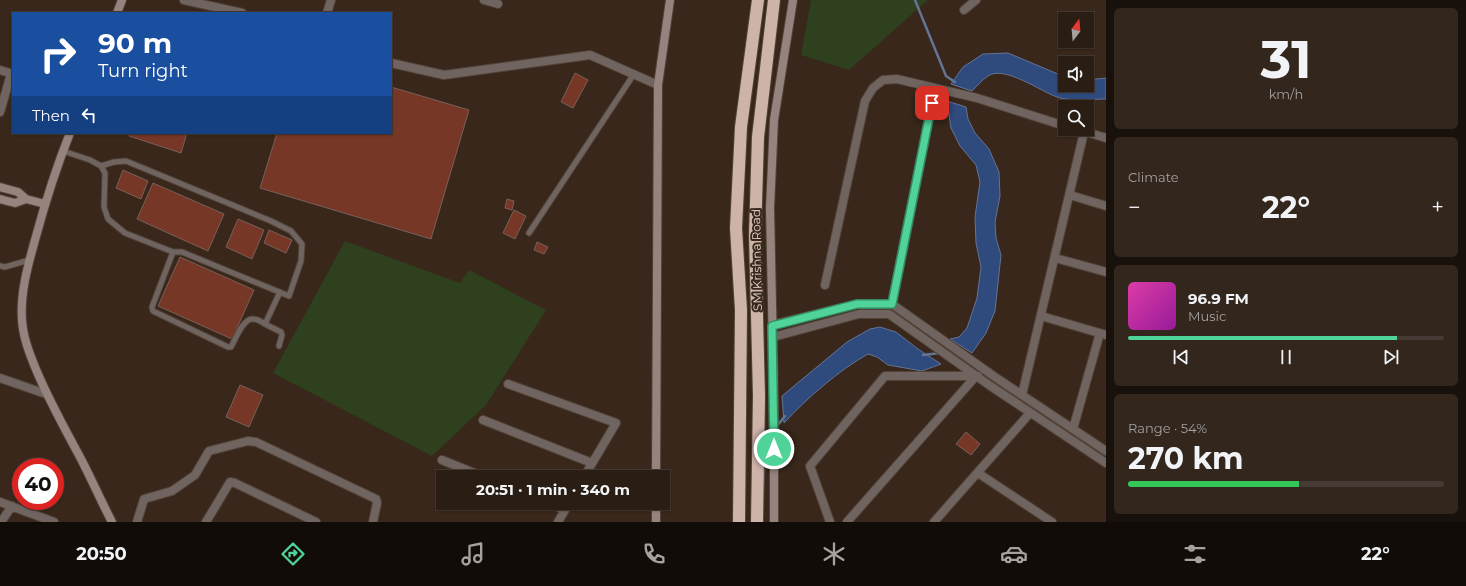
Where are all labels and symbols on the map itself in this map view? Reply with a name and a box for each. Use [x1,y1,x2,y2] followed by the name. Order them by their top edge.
[1058,12,1094,48] north arrow
[915,86,949,120] pin
[748,209,765,311] street label: SM Krishna Road
[753,428,795,470] position arrow
[12,458,64,510] speed limit sign: 40

